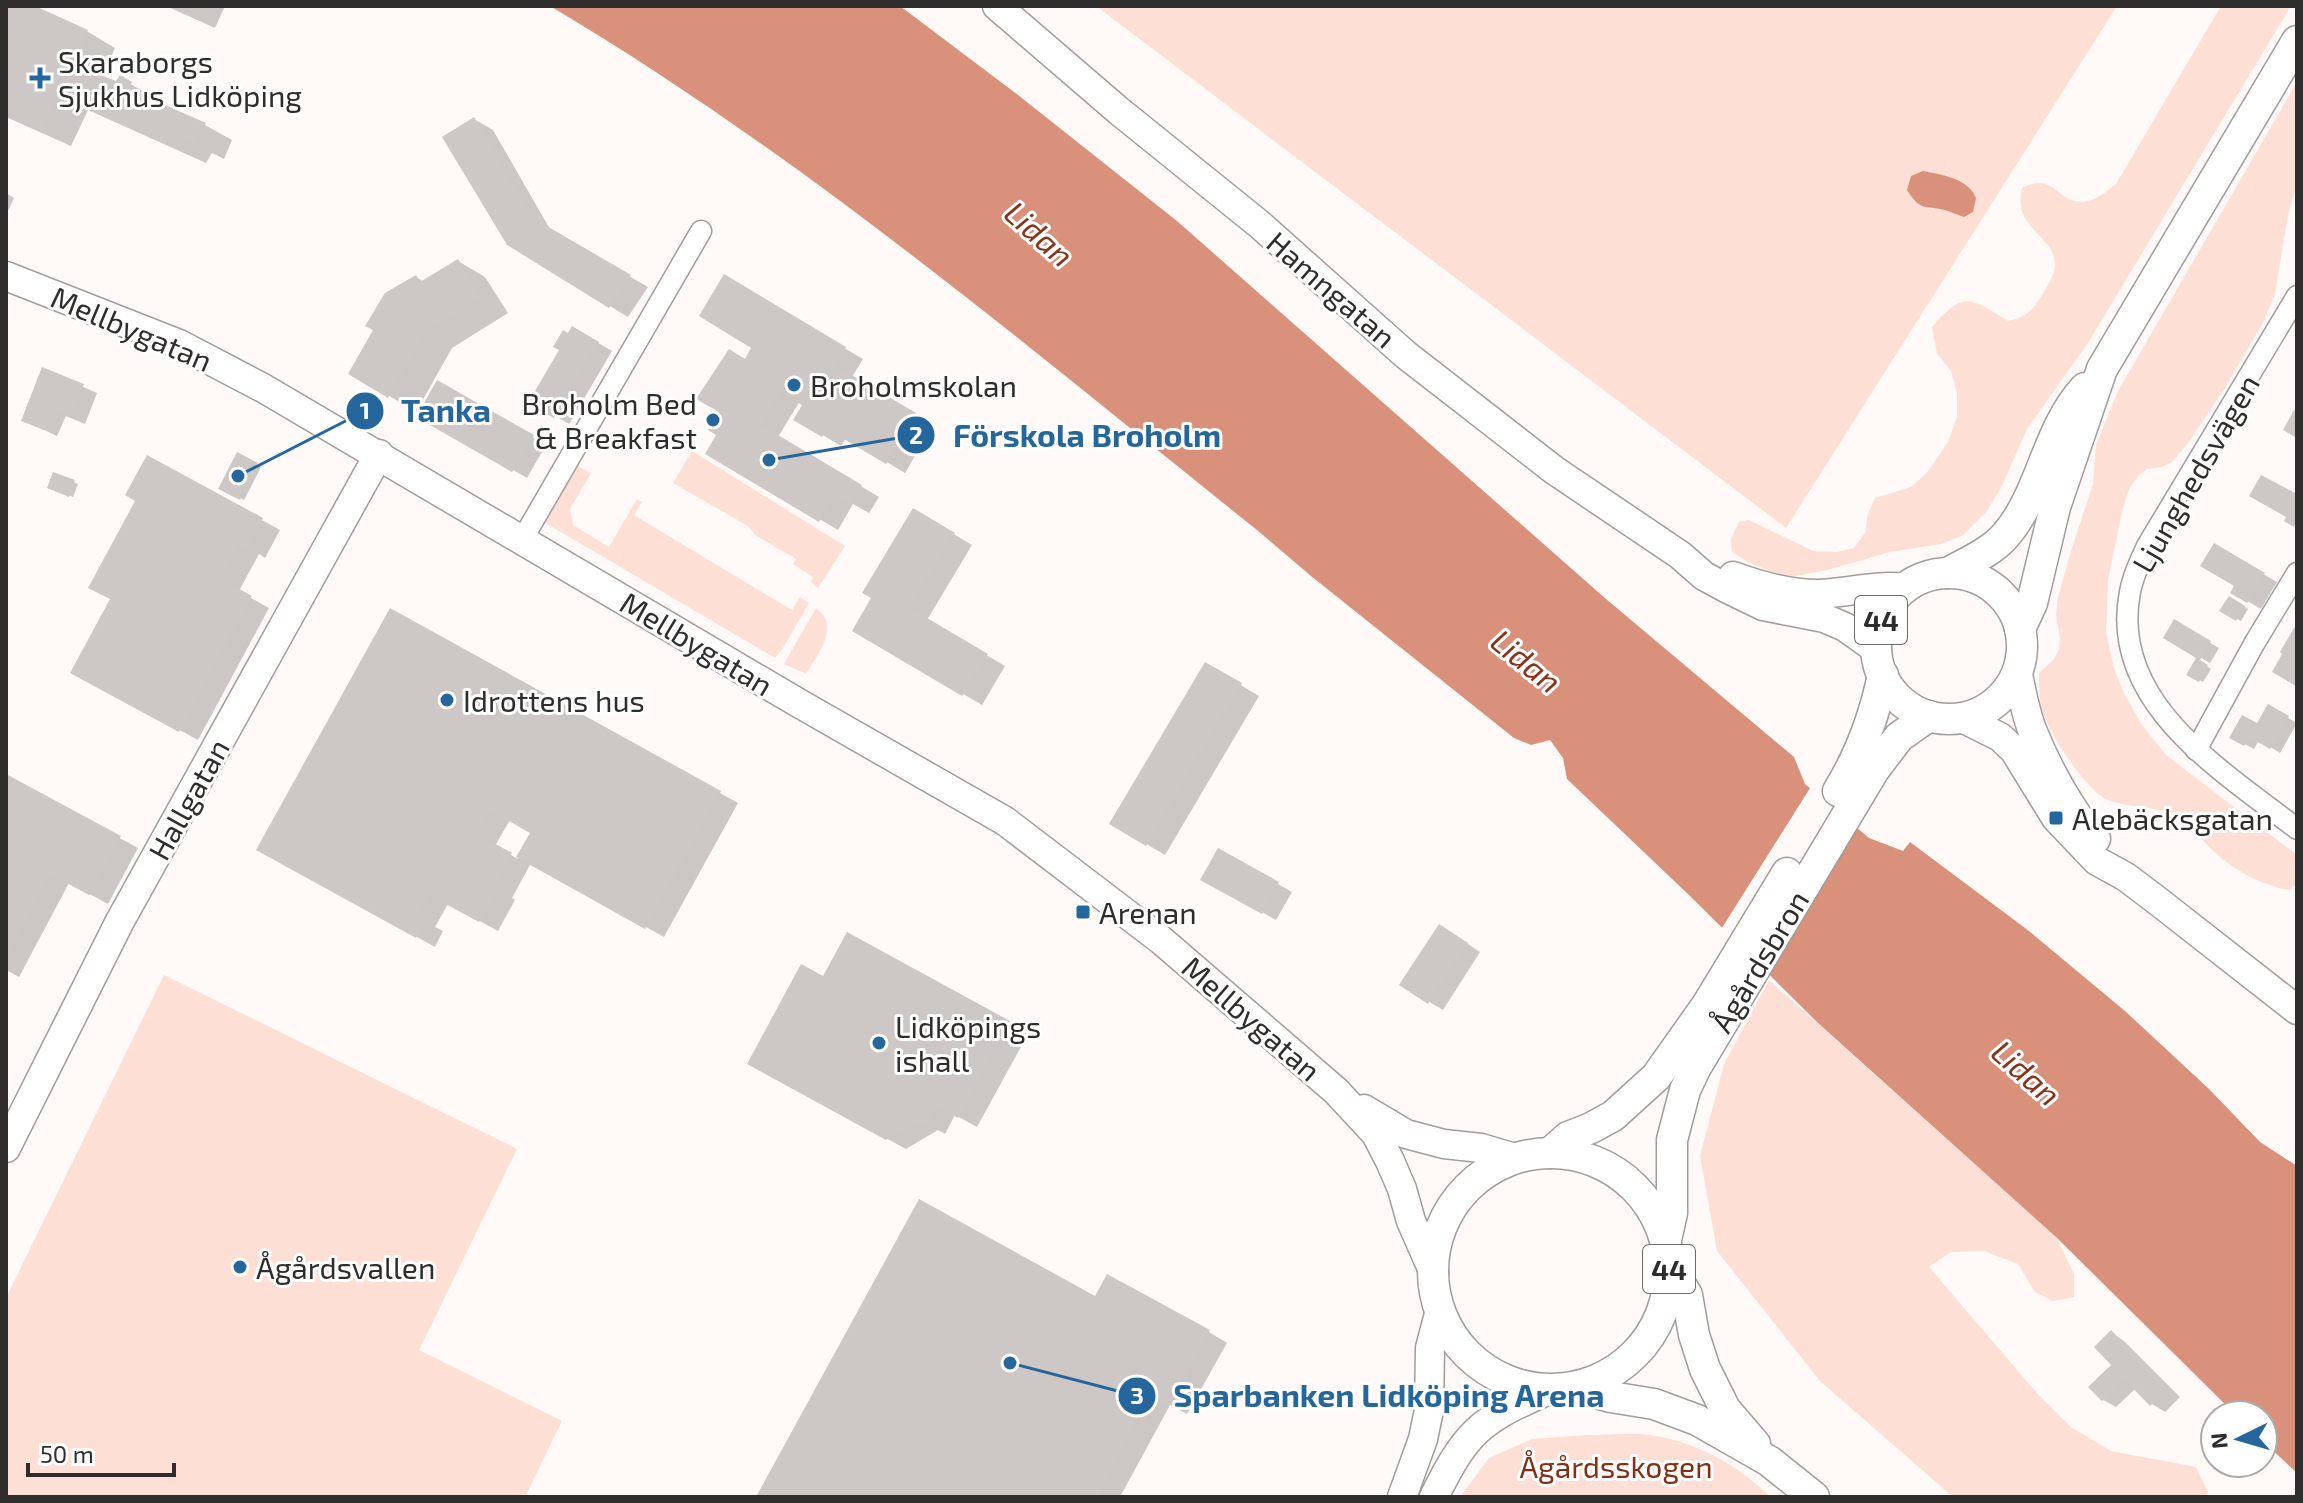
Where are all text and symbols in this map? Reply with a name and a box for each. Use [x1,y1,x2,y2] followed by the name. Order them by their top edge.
[58,43,302,113] place label: Skaraborgs Sjukhus Lidköping
[29,67,51,89] marker: Skaraborgs Sjukhus Lidköping
[998,192,1082,274] water label: Lidan
[1260,223,1404,355] street label: Hamngatan
[46,278,218,378] street label: Mellbygatan
[810,367,1017,403] place label: Broholmskolan
[2124,368,2266,578] street label: Ljunghedsvägen
[785,376,803,394] marker: Broholmskolan
[345,383,507,439] callout: Tanka
[521,385,697,455] place label: Broholm Bed & Breakfast
[401,390,491,428] text: Tanka
[360,395,370,424] text: 1
[896,407,1237,463] callout: Förskola Broholm
[704,411,722,429] marker: Broholm Bed & Breakfast
[953,415,1221,453] text: Förskola Broholm
[909,420,923,449] text: 2
[614,583,780,703] street label: Mellbygatan
[1855,596,1907,644] road number: 44
[1484,620,1570,700] water label: Lidan
[463,682,645,718] place label: Idrottens hus
[438,691,456,709] marker: Idrottens hus
[140,732,236,866] street label: Hallgatan
[2072,800,2273,836] place label: Alebäcksgatan
[2047,809,2065,827] marker: Alebäcksgatan
[1703,884,1815,1038] street label: Ågårdsbron
[1099,894,1197,930] place label: Arenan
[1074,903,1092,921] marker: Arenan
[1176,948,1328,1088] street label: Mellbygatan
[895,1008,1041,1078] place label: Lidköpings ishall
[1985,1031,2069,1113] water label: Lidan
[870,1034,888,1052] marker: Lidköpings ishall
[1643,1245,1695,1293] road number: 44
[256,1249,435,1285] place label: Ågårdsvallen
[231,1258,249,1276] marker: Ågårdsvallen
[1117,1368,1621,1424] callout: Sparbanken Lidköping Arena
[1174,1375,1604,1413] text: Sparbanken Lidköping Arena
[1130,1380,1144,1409] text: 3
[2199,1399,2279,1479] north arrow
[28,1427,174,1477] scale bar
[2204,1432,2232,1450] text: N
[40,1439,94,1468] text: 50 m
[1519,1448,1713,1484] park label: Ågårdsskogen

